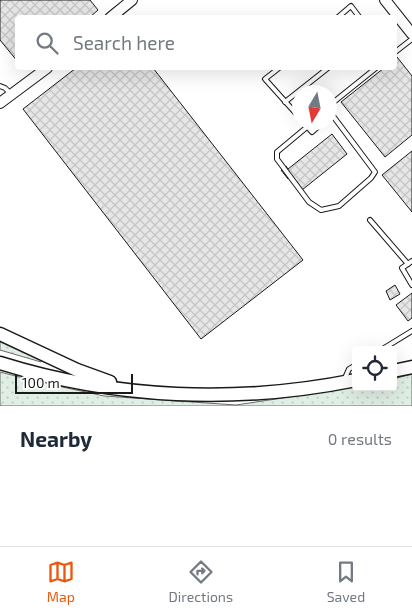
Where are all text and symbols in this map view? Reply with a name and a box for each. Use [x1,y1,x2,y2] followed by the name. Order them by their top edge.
[15,15,397,70] search box
[33,29,61,57] icon: search
[73,31,175,54] text: Search here
[292,85,337,130] north arrow
[352,346,397,391] map controls
[352,346,397,391] button: locate
[15,371,132,394] scale bar
[22,374,60,391] text: 100 m
[20,426,92,451] text: Nearby
[328,429,392,448] text: 0 results
[47,558,75,605] tab: Map
[169,558,233,605] tab: Directions
[327,558,365,605] tab: Saved

